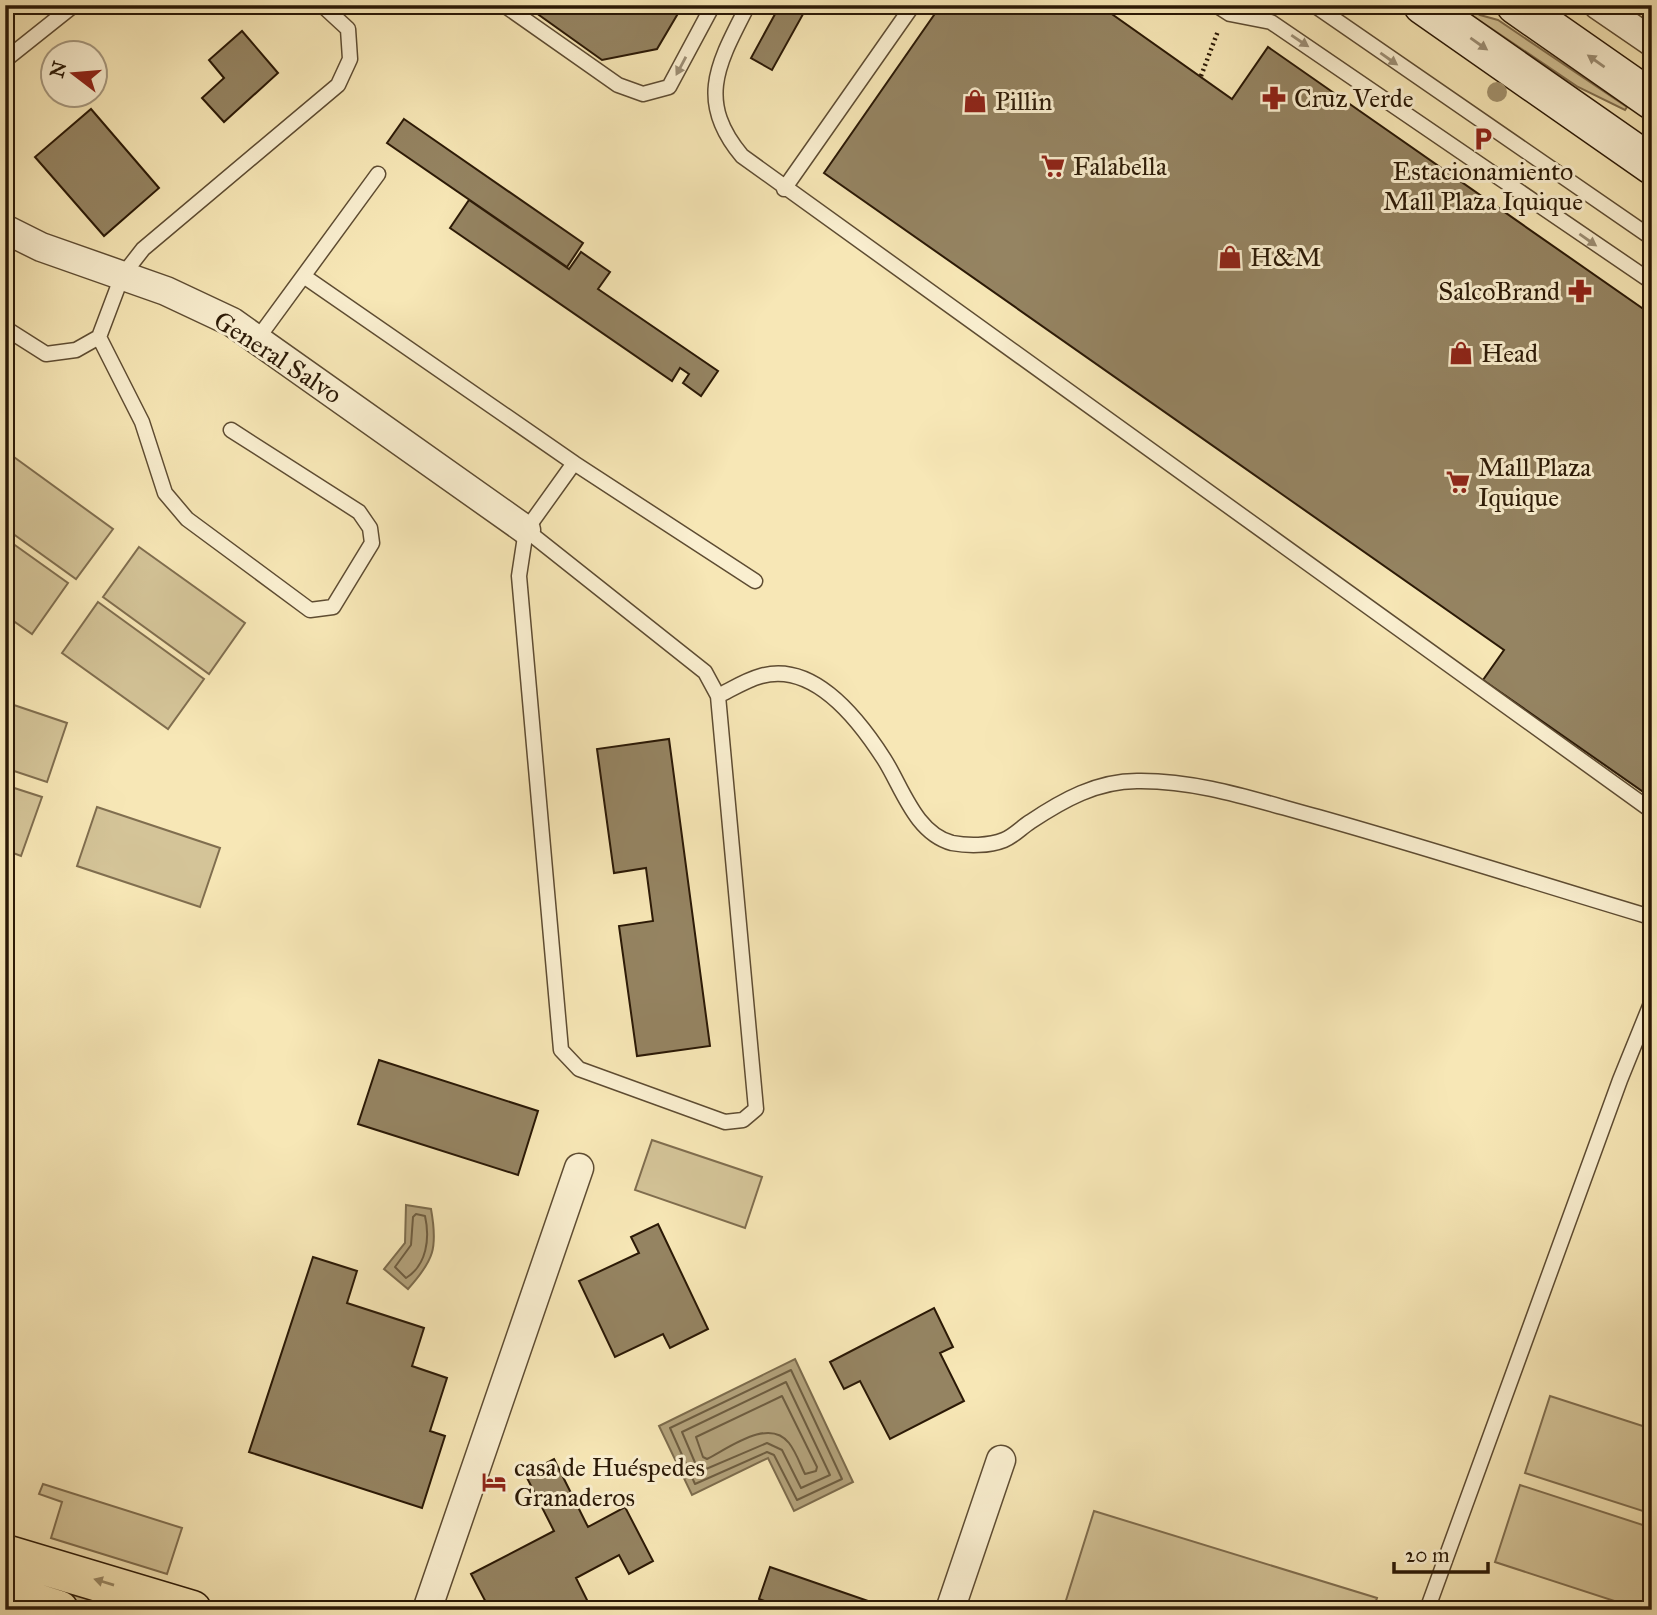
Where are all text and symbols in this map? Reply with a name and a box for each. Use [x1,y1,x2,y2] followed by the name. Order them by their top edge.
[1290,34,1309,47] one-way arrow
[1470,37,1488,51] one-way arrow
[38,38,108,108] north arrow
[1380,52,1398,66] one-way arrow
[1587,54,1605,68] one-way arrow
[675,56,687,75] one-way arrow
[45,59,71,80] text: N
[1294,82,1414,114] place label: Cruz Verde
[1260,84,1288,112] pharmacy icon: Cruz Verde
[995,85,1052,117] place label: Pillin
[961,87,989,115] shop icon: Pillin
[1469,125,1497,153] parking icon: Estacionamiento Mall Plaza Iquique
[1073,150,1167,182] place label: Falabella
[1039,152,1067,180] supermarket icon: Falabella
[1383,155,1583,217] place label: Estacionamiento Mall Plaza Iquique
[1579,233,1597,247] one-way arrow
[1250,241,1321,273] place label: H&M
[1216,243,1244,271] shop icon: H&M
[1438,275,1560,307] place label: SalcoBrand
[1566,277,1594,305] pharmacy icon: SalcoBrand
[208,304,348,410] street label: General Salvo
[1481,337,1538,369] place label: Head
[1447,339,1475,367] shop icon: Head
[1478,451,1591,513] place label: Mall Plaza Iquique
[1444,468,1472,496] supermarket icon: Mall Plaza Iquique
[514,1451,705,1513] place label: casa de Huéspedes Granaderos
[480,1468,508,1496] hotel icon: casa de Huéspedes Granaderos
[1394,1531,1489,1575] scale bar
[1405,1542,1450,1568] text: 20 m
[93,1577,114,1587] one-way arrow

